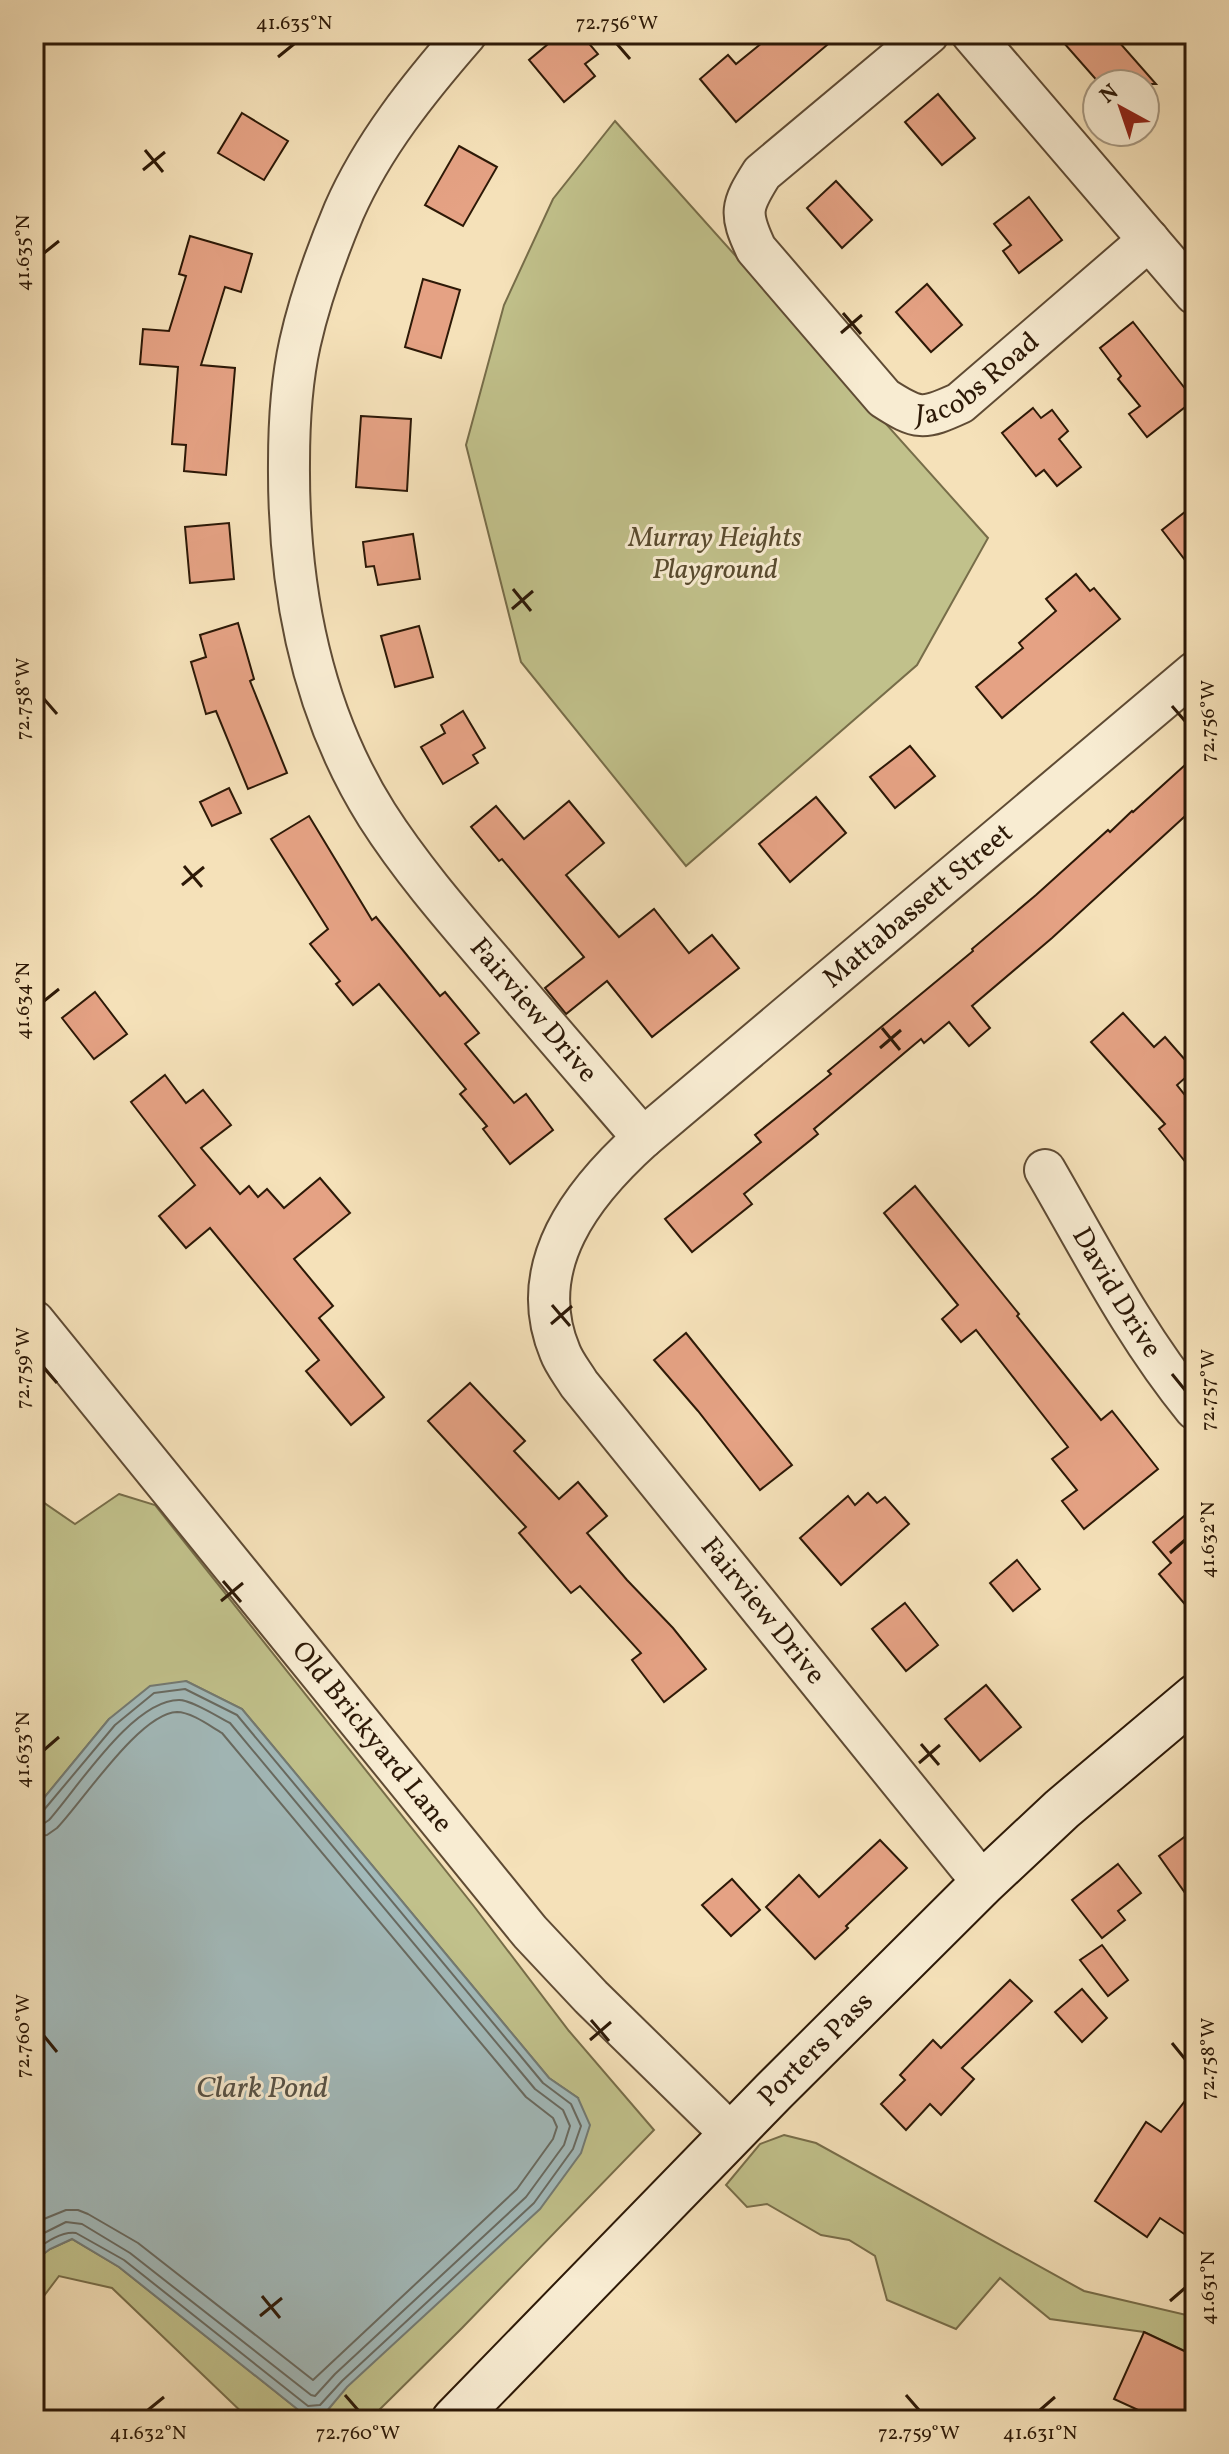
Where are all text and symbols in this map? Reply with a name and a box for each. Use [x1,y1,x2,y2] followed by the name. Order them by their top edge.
[256,10,332,38] text: 41.635°N
[576,10,658,38] text: 72.756°W
[1081,68,1161,148] north arrow
[1094,78,1126,112] text: N
[10,215,38,291] text: 41.635°N
[914,323,1048,435] street label: Jacobs Road
[628,519,801,590] park label: Murray Heights Playground
[10,658,38,740] text: 72.758°W
[1195,680,1223,762] text: 72.756°W
[815,814,1022,997] street label: Mattabassett Street
[460,929,607,1091] street label: Fairview Drive
[10,962,38,1040] text: 41.634°N
[1062,1220,1171,1366] street label: David Drive
[10,1327,38,1409] text: 72.759°W
[1195,1349,1223,1431] text: 72.757°W
[1195,1501,1223,1579] text: 41.632°N
[691,1529,834,1693] street label: Fairview Drive
[282,1633,462,1841] street label: Old Brickyard Lane
[10,1711,38,1788] text: 41.633°N
[749,1983,882,2116] street label: Porters Pass
[10,1994,38,2078] text: 72.760°W
[1195,2018,1223,2100] text: 72.758°W
[196,2068,328,2110] water label: Clark Pond
[1195,2251,1223,2325] text: 41.631°N
[109,2420,187,2448] text: 41.632°N
[316,2420,400,2448] text: 72.760°W
[878,2420,960,2448] text: 72.759°W
[1003,2420,1077,2448] text: 41.631°N

